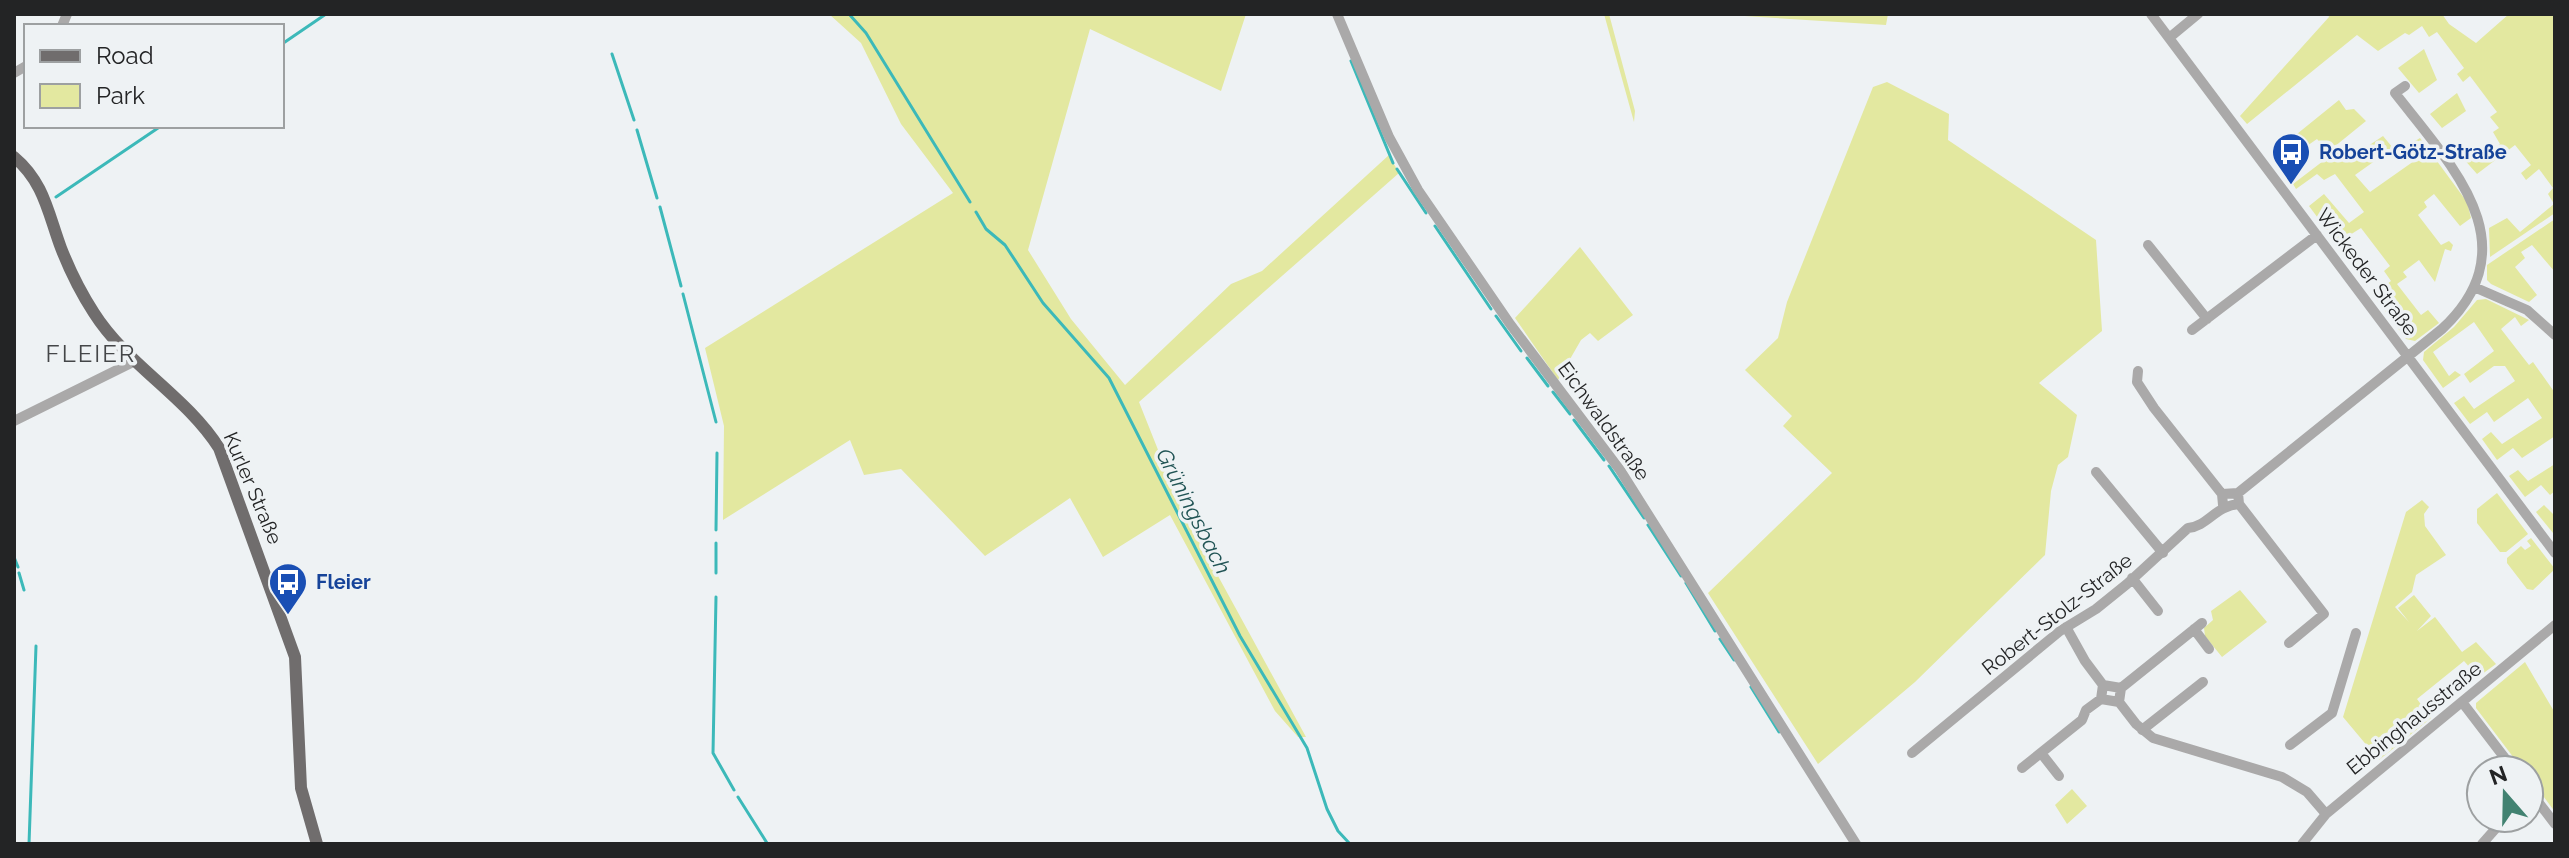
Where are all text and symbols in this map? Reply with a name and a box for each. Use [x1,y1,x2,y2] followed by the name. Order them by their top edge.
[24,24,284,128] legend
[96,41,154,70] text: Road
[96,81,145,110] text: Park
[2270,131,2312,186] bus stop icon: Robert-Götz-Straße
[2319,140,2507,164] place label: Robert-Götz-Straße
[2311,204,2423,341] street label: Wickeder Straße
[46,339,136,368] district label: FLEIER
[1553,357,1655,485] street label: Eichwaldstraße
[219,428,288,548] street label: Kurler Straße
[1151,444,1237,578] water label: Grüningsbach
[1977,548,2137,680] street label: Robert-Stolz-Straße
[267,561,309,616] bus stop icon: Fleier
[316,570,371,594] place label: Fleier
[2342,656,2486,780] street label: Ebbinghausstraße
[2465,754,2545,834] north arrow
[2486,760,2510,790] text: N

